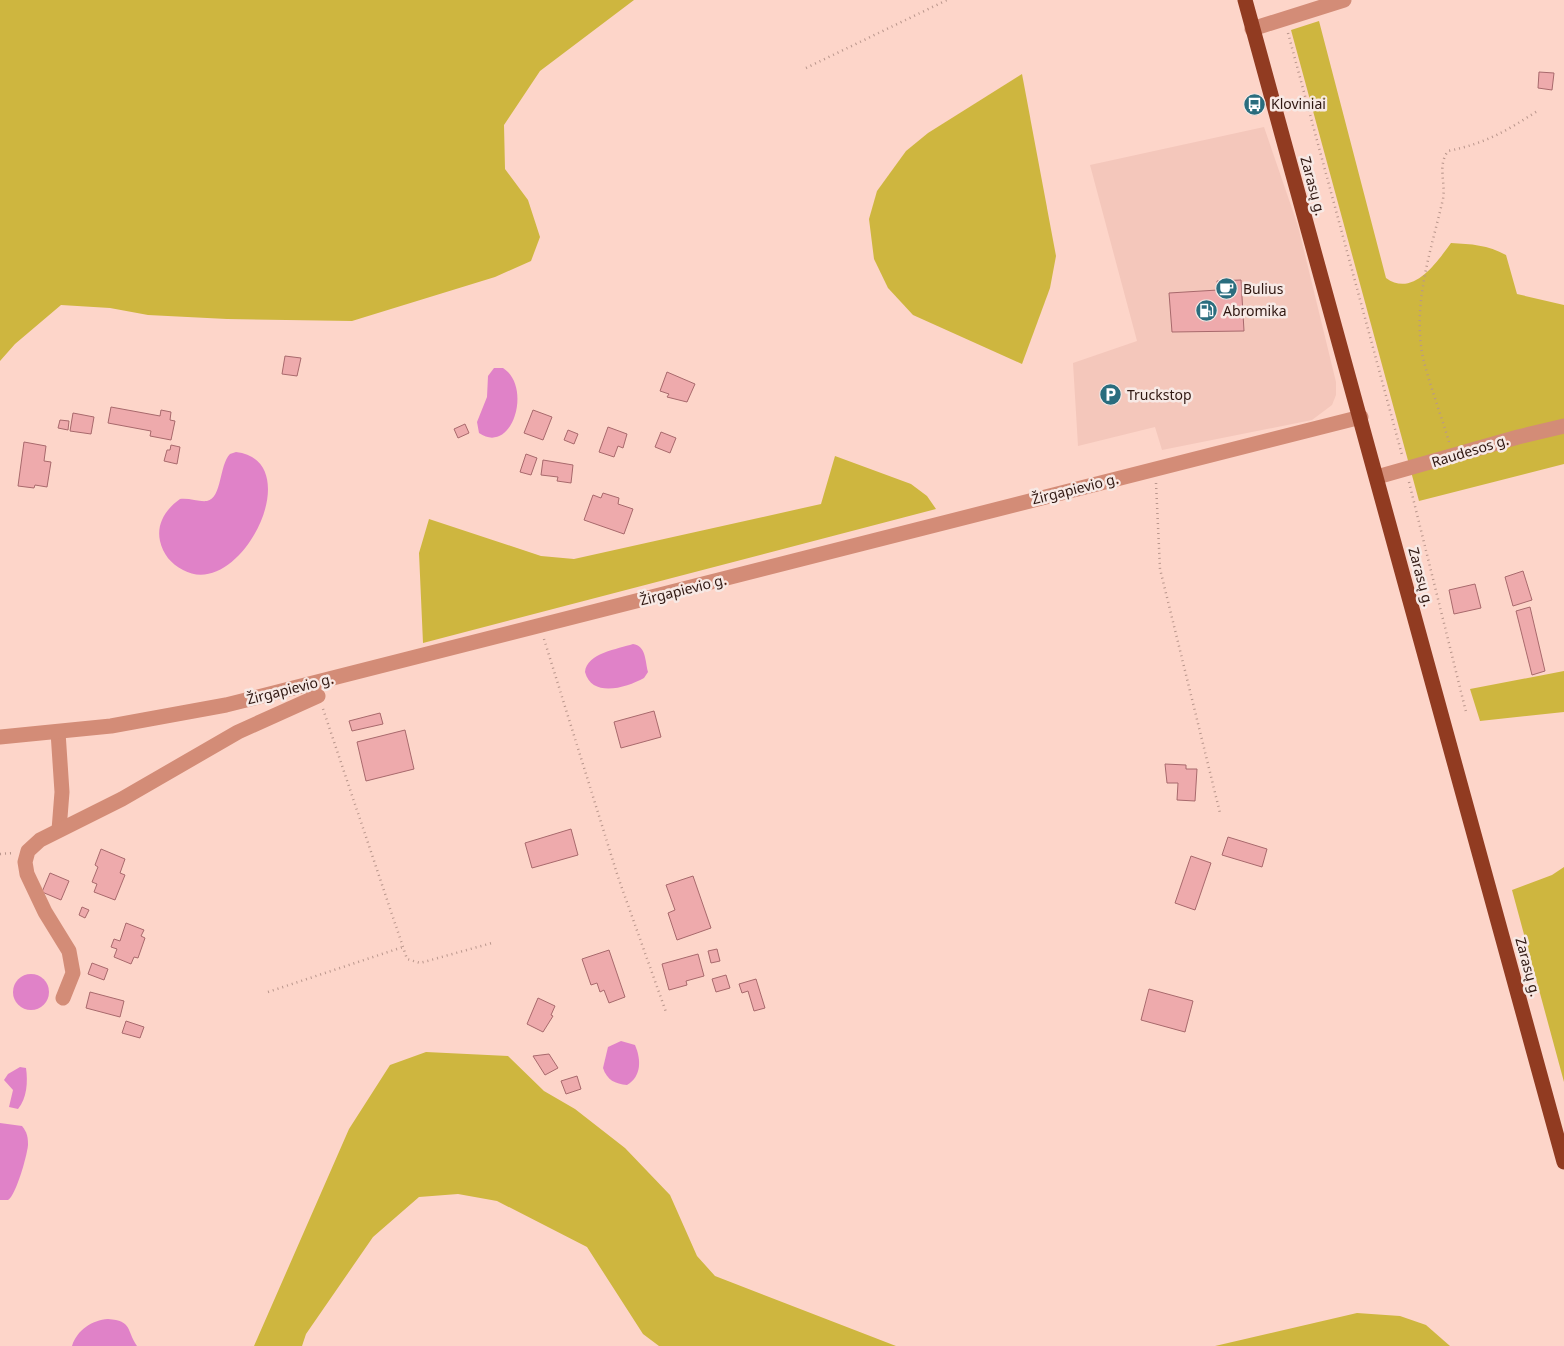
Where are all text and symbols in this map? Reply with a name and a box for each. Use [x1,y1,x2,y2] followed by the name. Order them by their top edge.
[1243,92,1267,116] bus stop icon: Kloviniai
[1271,94,1326,113] place label: Kloviniai
[1296,154,1330,218] street label: Zarasų g.
[1215,277,1239,301] cafe icon: Bulius
[1243,279,1284,298] place label: Bulius
[1195,299,1219,323] fuel station icon: Abromika
[1223,301,1287,320] place label: Abromika
[1099,383,1123,407] parking icon: Truckstop
[1127,385,1192,404] place label: Truckstop
[1429,430,1511,471] street label: Raudesos g.
[1030,469,1120,508] street label: Žirgapievio g.
[1404,545,1438,609] street label: Zarasų g.
[638,570,728,609] street label: Žirgapievio g.
[245,669,335,708] street label: Žirgapievio g.
[1511,935,1545,999] street label: Zarasų g.

